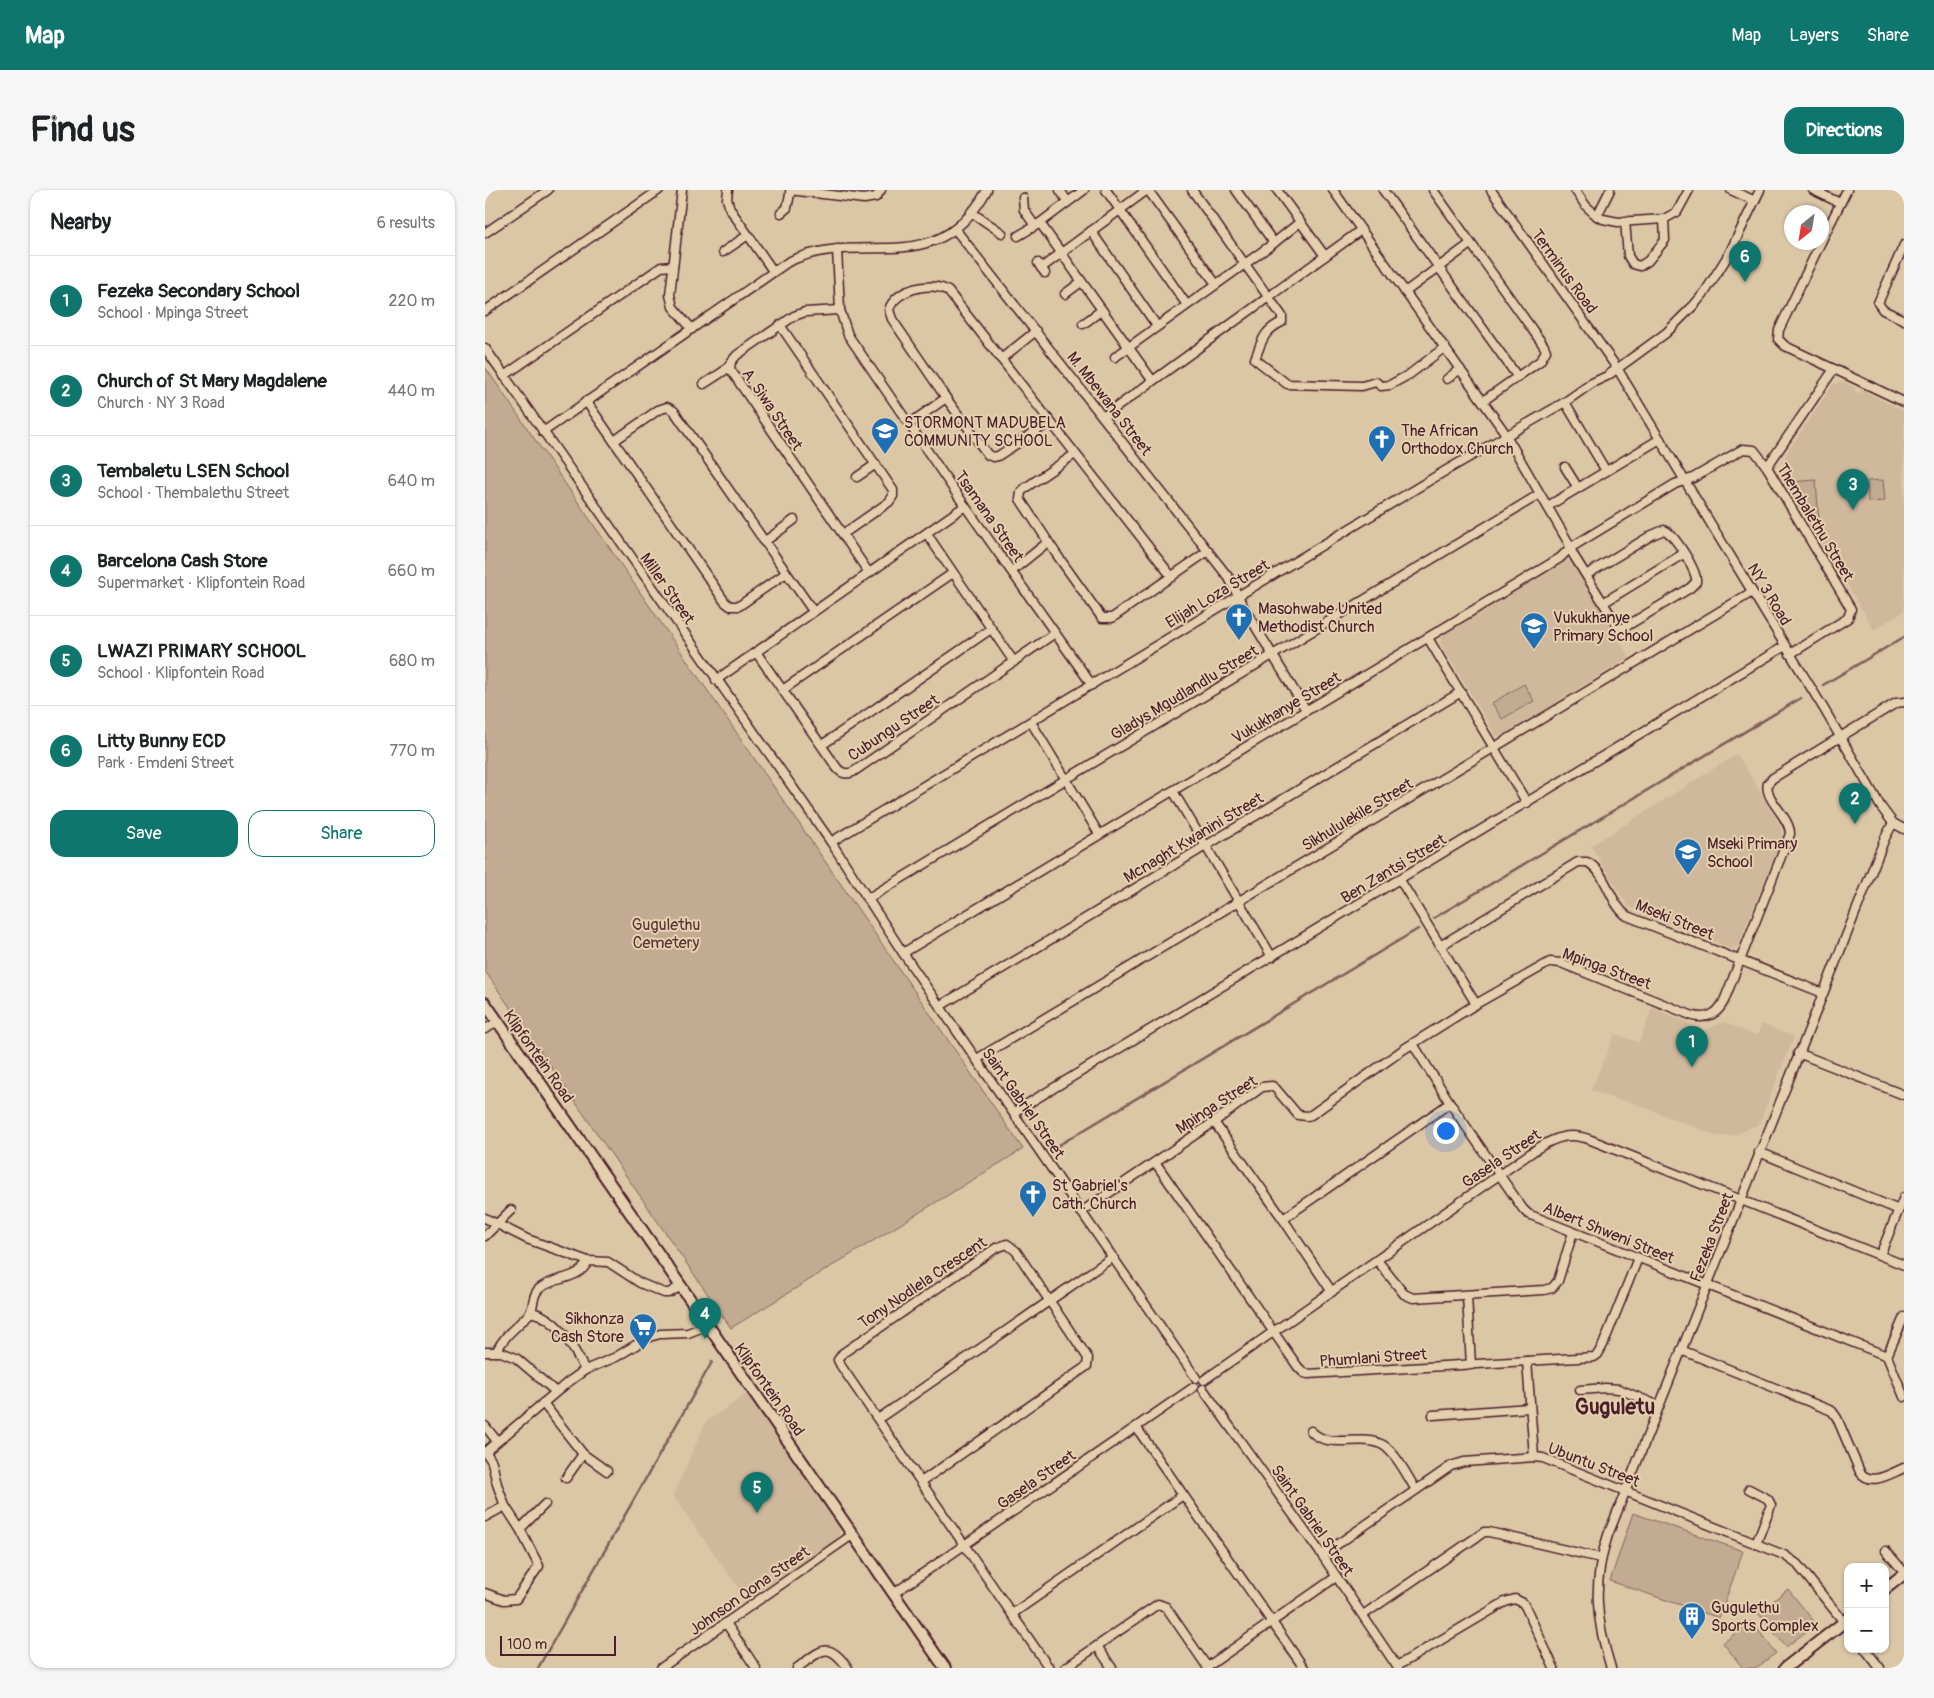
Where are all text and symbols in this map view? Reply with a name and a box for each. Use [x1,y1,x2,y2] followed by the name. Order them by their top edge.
[25,21,65,50] text: Map
[1732,24,1761,47] text: Map
[1789,24,1839,47] text: Layers
[1867,24,1909,47] text: Share
[1784,107,1904,154] button: Directions
[30,108,135,152] text: Find us
[1784,205,1829,250] north arrow
[50,209,111,236] text: Nearby
[377,213,435,233] text: 6 results
[1527,226,1601,318] street label: Terminus Road
[1729,241,1761,282] pin: 6
[97,279,300,303] text: Fezeka Secondary School
[63,291,69,311] text: 1
[389,291,435,311] text: 220 m
[97,303,248,323] text: School · Mpinga Street
[1062,348,1156,460] street label: M. Mbewana Street
[737,365,807,455] street label: A. Siwa Street
[97,369,327,393] text: Church of St Mary Magdalene
[62,381,70,401] text: 2
[388,381,435,401] text: 440 m
[97,393,225,413] text: Church · NY 3 Road
[904,413,1066,451] place label: STORMONT MADUBELA COMMUNITY SCHOOL
[870,416,900,455] school or university icon: STORMONT MADUBELA COMMUNITY SCHOOL
[1401,421,1514,459] place label: The African Orthodox Church
[1367,424,1397,463] church icon: The African Orthodox Church
[97,459,289,483] text: Tembaletu LSEN School
[1772,460,1859,586] street label: Thembalethu Street
[950,467,1028,567] street label: Tsamana Street
[1837,469,1869,510] pin: 3
[62,471,70,491] text: 3
[388,471,435,491] text: 640 m
[97,483,289,503] text: School · Thembalethu Street
[97,549,267,573] text: Barcelona Cash Store
[635,549,699,629] street label: Miller Street
[1162,555,1274,633] street label: Elijah Loza Street
[1743,560,1796,629] street label: NY 3 Road
[61,561,71,581] text: 4
[388,561,435,581] text: 660 m
[97,573,305,593] text: Supermarket · Klipfontein Road
[1258,599,1382,637] place label: Masohwabe United Methodist Church
[1224,602,1254,641] church icon: Masohwabe United Methodist Church
[1553,608,1653,646] place label: Vukukhanye Primary School
[1519,611,1549,650] school or university icon: Vukukhanye Primary School
[97,639,306,663] text: LWAZI PRIMARY SCHOOL
[1107,641,1262,745] street label: Gladys Mgudlandlu Street
[62,651,70,671] text: 5
[389,651,435,671] text: 680 m
[97,663,264,683] text: School · Klipfontein Road
[1228,667,1345,748] street label: Vukukhanye Street
[844,690,943,766] street label: Cubungu Street
[97,729,226,753] text: Litty Bunny ECD
[61,741,71,761] text: 6
[389,741,435,761] text: 770 m
[97,753,234,773] text: Park · Emdeni Street
[1298,774,1417,856] street label: Sikhululekile Street
[1839,783,1871,824] pin: 2
[1120,788,1268,888] street label: Mcnaght Kwanini Street
[50,810,238,857] button: Save
[248,810,435,857] button: Share
[1337,829,1450,908] street label: Ben Zantsi Street
[1707,834,1798,872] place label: Mseki Primary School
[1673,837,1703,876] school or university icon: Mseki Primary School
[1632,895,1717,945] street label: Mseki Street
[632,915,700,953] park label: Gugulethu Cemetery
[1559,944,1654,994] street label: Mpinga Street
[499,1006,578,1107] street label: Klipfontein Road
[1676,1026,1708,1067] pin: 1
[977,1044,1069,1164] street label: Saint Gabriel Street
[1172,1071,1262,1139] street label: Mpinga Street
[1433,1118,1459,1144] your location
[1458,1125,1545,1193] street label: Gasela Street
[1052,1176,1137,1214] place label: St Gabriel's Cath. Church
[1018,1179,1048,1218] church icon: St Gabriel's Cath. Church
[1686,1189,1738,1285] street label: Fezeka Street
[1540,1198,1678,1269] street label: Albert Shweni Street
[855,1232,991,1333] street label: Tony Nodlela Crescent
[689,1298,721,1339] pin: 4
[551,1309,624,1347] place label: Sikhonza Cash Store
[628,1312,658,1351] supermarket icon: Sikhonza Cash Store
[730,1339,809,1440] street label: Klipfontein Road
[1319,1344,1428,1372] street label: Phumlani Street
[1575,1394,1655,1421] district label: Guguletu
[1545,1438,1643,1492] street label: Ubuntu Street
[993,1445,1080,1514] street label: Gasela Street
[1266,1461,1358,1581] street label: Saint Gabriel Street
[741,1472,773,1513] pin: 5
[686,1542,814,1640] street label: Johnson Qona Street
[1844,1563,1889,1653] map controls
[1844,1563,1889,1608] button: +
[1711,1598,1819,1636] place label: Gugulethu Sports Complex
[1677,1601,1707,1640] building icon: Gugulethu Sports Complex
[1844,1608,1889,1653] button: −
[500,1633,616,1656] scale bar
[507,1636,547,1653] text: 100 m

